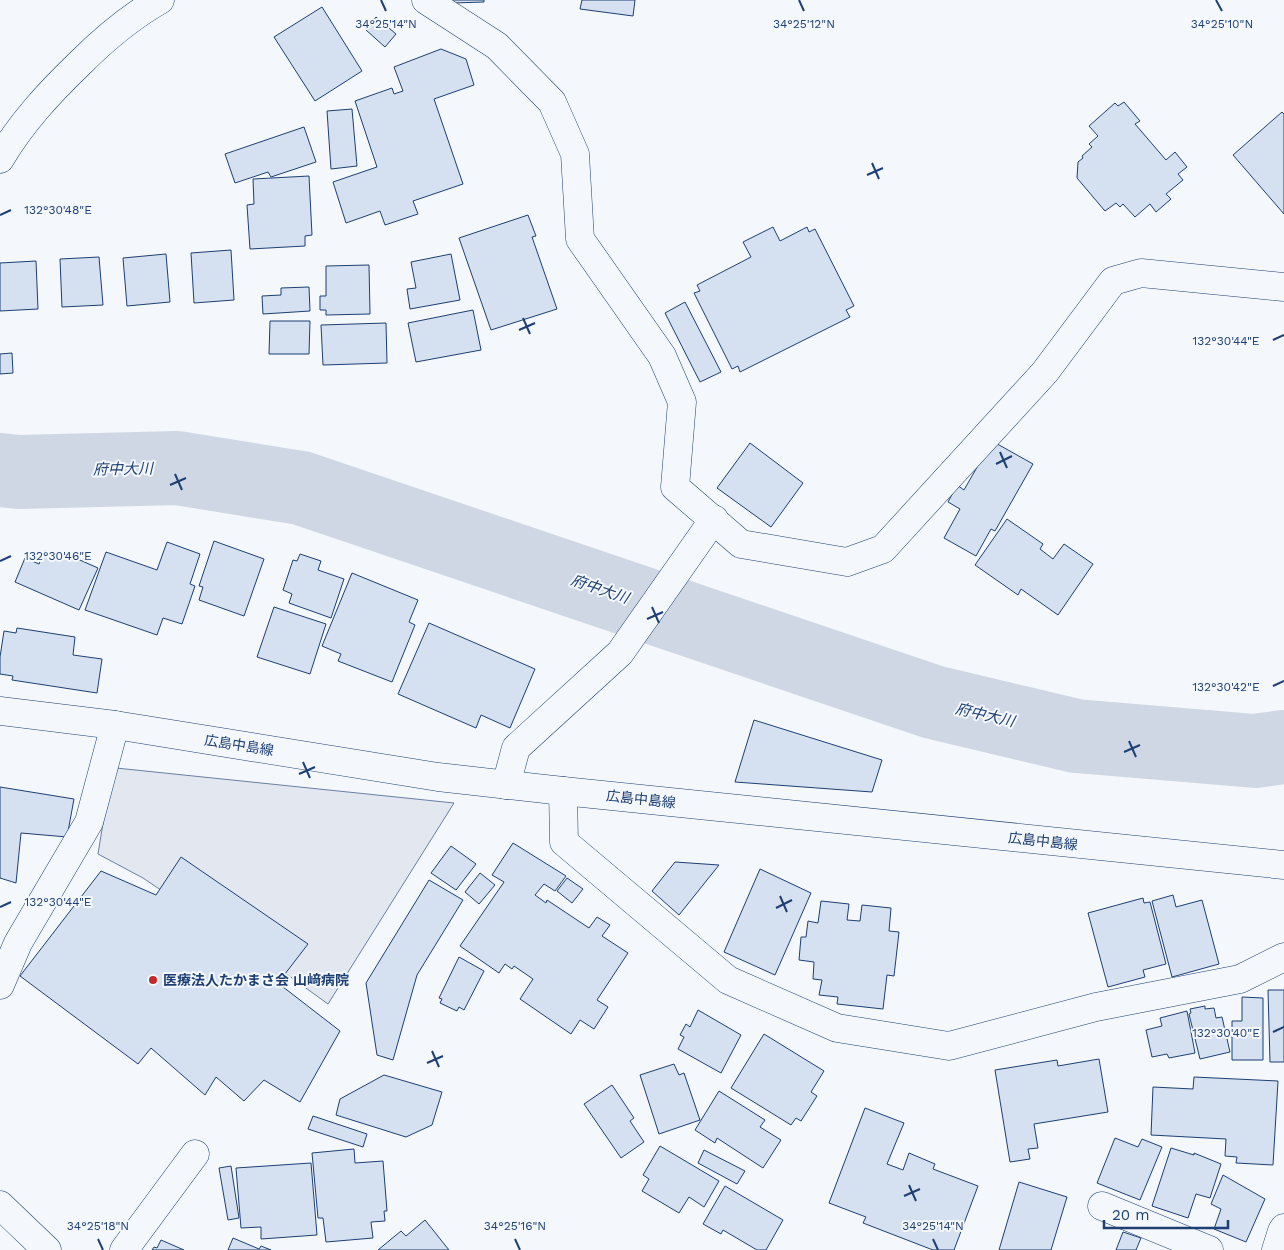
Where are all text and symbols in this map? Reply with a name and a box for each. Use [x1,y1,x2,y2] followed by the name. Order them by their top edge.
[355,17,417,31] text: 34°25'14"N
[773,17,835,31] text: 34°25'12"N
[1191,17,1253,31] text: 34°25'10"N
[24,203,92,217] text: 132°30'48"E
[1193,334,1260,348] text: 132°30'44"E
[93,459,155,479] water label: 府中大川
[24,549,92,563] text: 132°30'46"E
[569,571,633,608] water label: 府中大川
[1192,680,1260,694] text: 132°30'42"E
[954,699,1018,731] water label: 府中大川
[203,732,275,758] street label: 広島中島線
[605,787,677,811] street label: 広島中島線
[1007,829,1079,853] street label: 広島中島線
[25,895,92,909] text: 132°30'44"E
[163,972,349,988] place label: 医療法人たかまさ会 山﨑病院
[147,974,159,986] marker: 医療法人たかまさ会 山﨑病院
[1192,1026,1260,1040] text: 132°30'40"E
[1104,1198,1228,1230] scale bar
[1112,1206,1150,1224] text: 20 m
[67,1219,129,1233] text: 34°25'18"N
[484,1219,546,1233] text: 34°25'16"N
[902,1219,964,1233] text: 34°25'14"N

